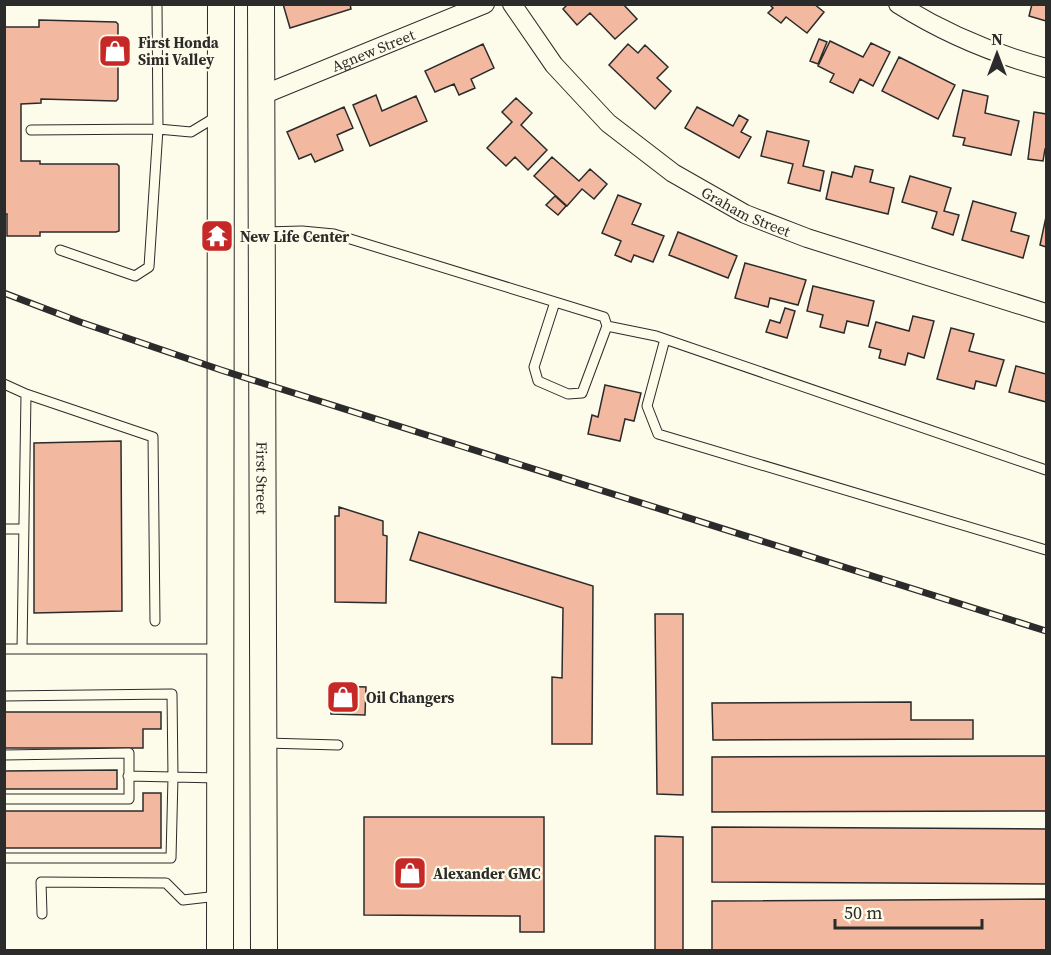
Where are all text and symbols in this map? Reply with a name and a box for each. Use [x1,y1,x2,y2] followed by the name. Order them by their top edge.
[328,23,418,76] street label: Agnew Street
[967,24,1027,84] north arrow
[991,28,1003,50] text: N
[138,32,220,70] place label: First Honda Simi Valley
[97,33,133,69] shop icon: First Honda Simi Valley
[698,181,794,241] street label: Graham Street
[199,218,235,254] temple icon: New Life Center
[240,226,349,247] place label: New Life Center
[252,441,273,515] street label: First Street
[325,679,361,715] shop icon: Oil Changers
[366,687,455,708] place label: Oil Changers
[392,855,428,891] shop icon: Alexander GMC
[433,863,540,884] place label: Alexander GMC
[835,892,982,930] scale bar
[844,900,882,925] text: 50 m

